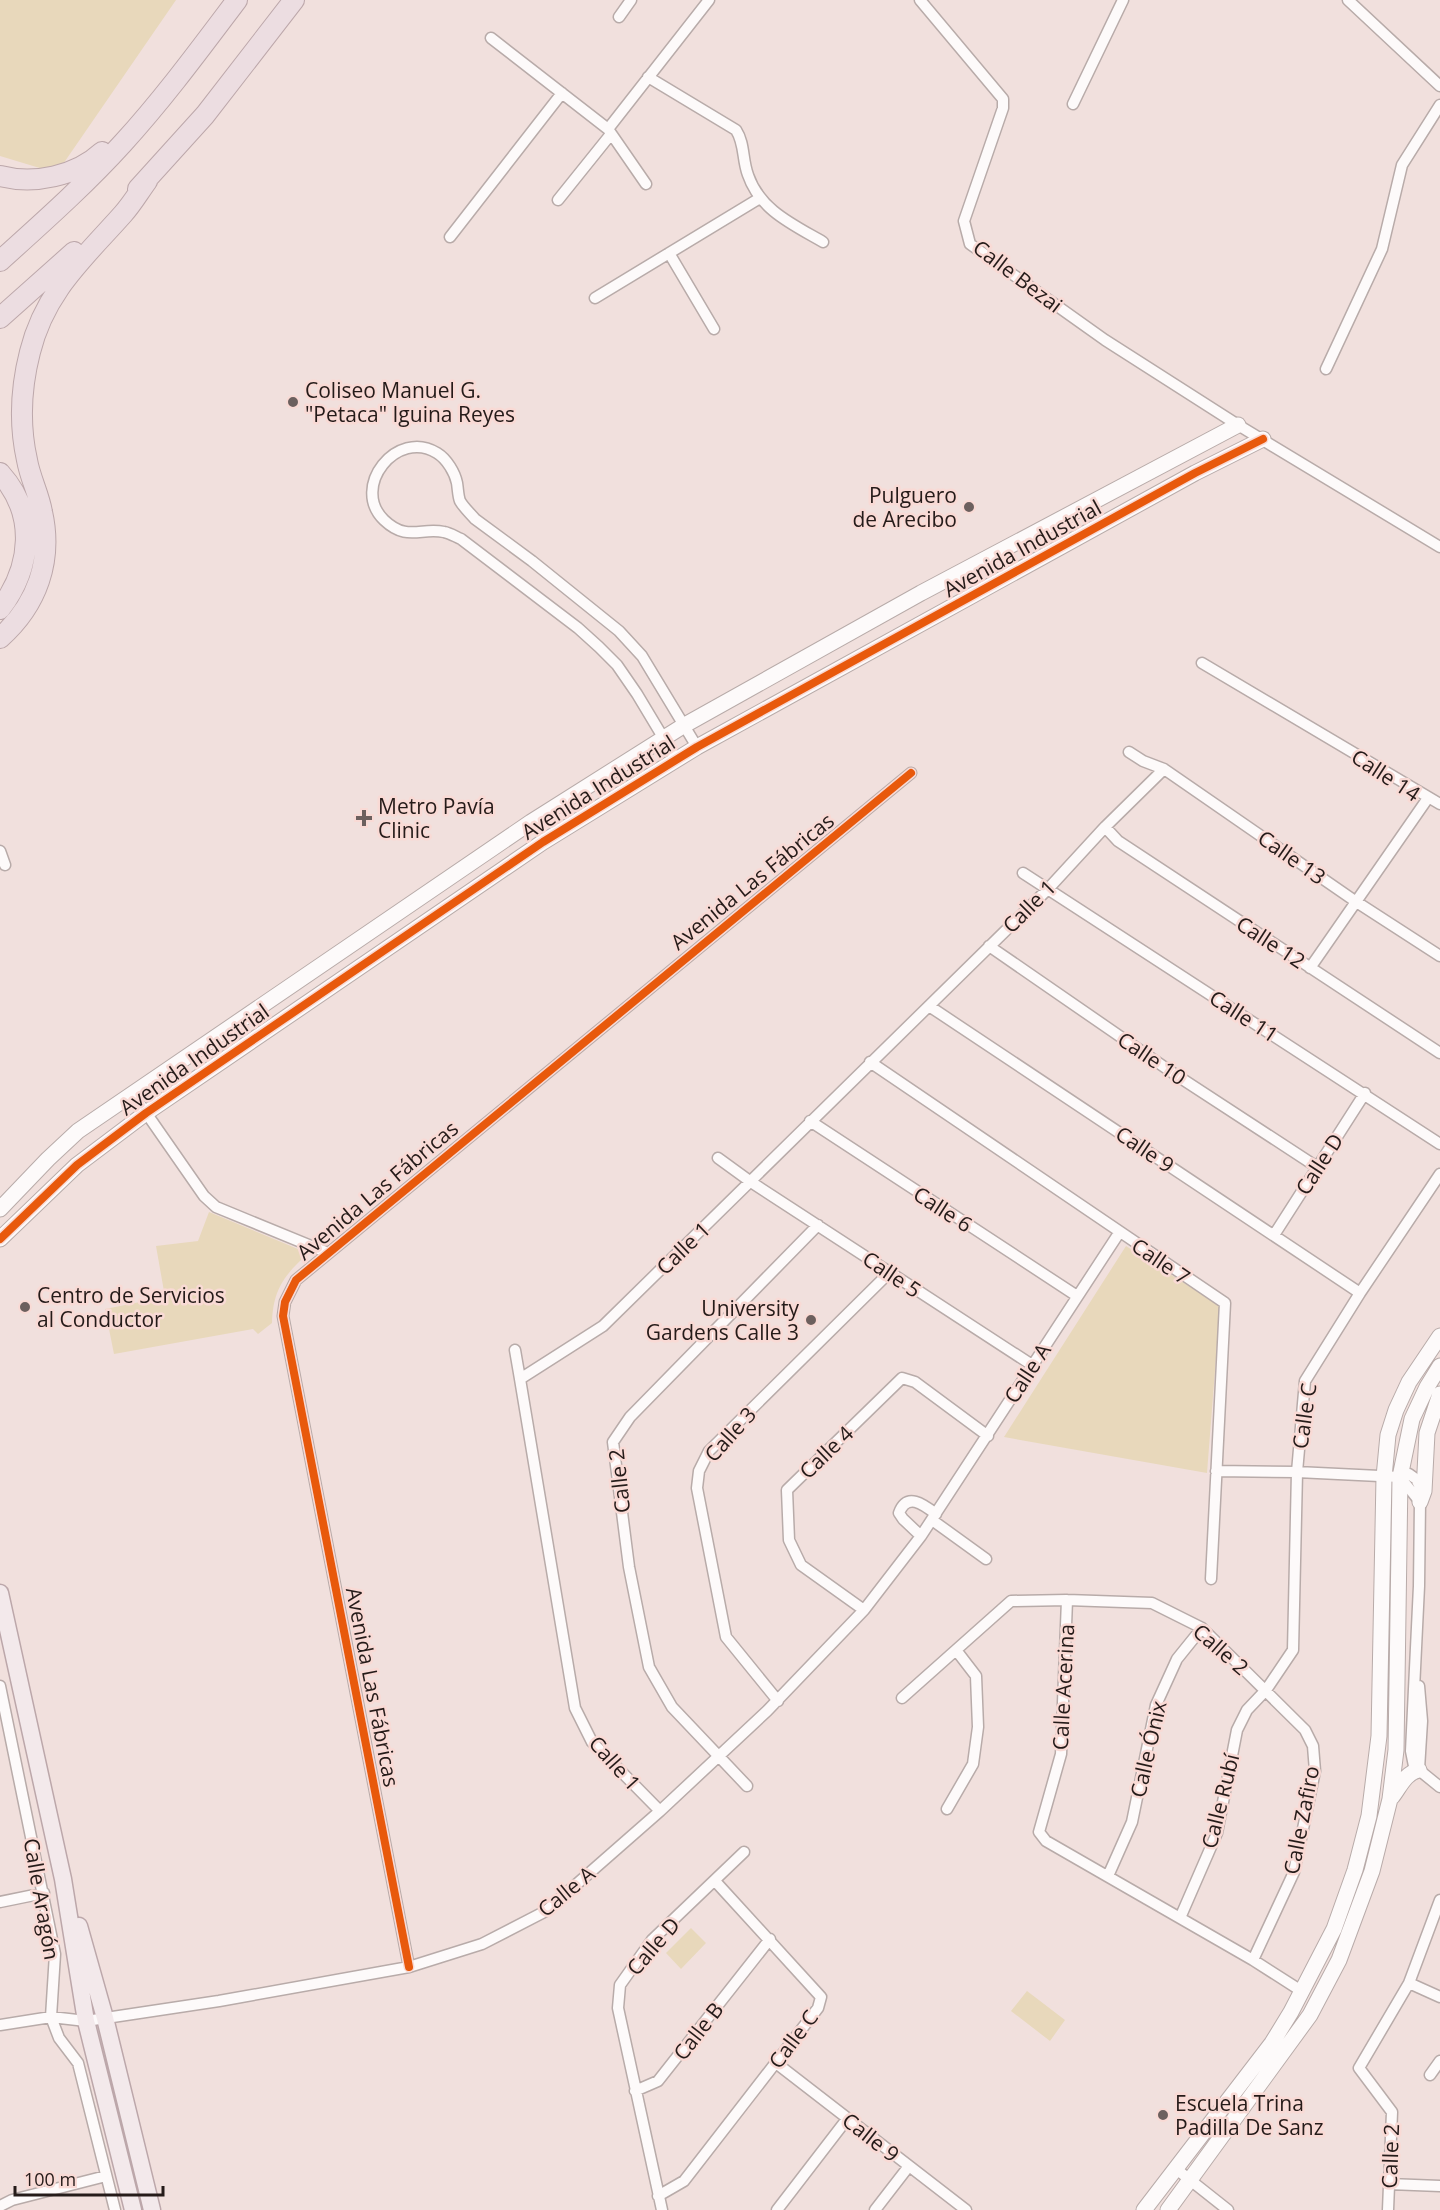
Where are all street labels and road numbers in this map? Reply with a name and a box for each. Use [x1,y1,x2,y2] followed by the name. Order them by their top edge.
[968,233,1068,319] street label: Calle Bezai
[938,493,1106,603] street label: Avenida Industrial
[516,728,680,846] street label: Avenida Industrial
[1346,742,1426,808] street label: Calle 14
[664,806,840,956] street label: Avenida Las Fábricas
[1253,824,1331,890] street label: Calle 13
[996,873,1062,939] street label: Calle 1
[1231,909,1311,975] street label: Calle 12
[1204,983,1284,1049] street label: Calle 11
[114,997,274,1121] street label: Avenida Industrial
[1112,1025,1192,1091] street label: Calle 10
[290,1114,464,1266] street label: Avenida Las Fábricas
[1110,1119,1180,1179] street label: Calle 9
[1289,1128,1349,1200] street label: Calle D
[908,1180,978,1238] street label: Calle 6
[650,1215,716,1281] street label: Calle 1
[1126,1231,1196,1291] street label: Calle 7
[857,1244,927,1304] street label: Calle 5
[997,1337,1057,1408] street label: Calle A
[1286,1381,1322,1451] street label: Calle C
[698,1401,762,1467] street label: Calle 3
[793,1419,859,1485] street label: Calle 4
[602,1447,636,1515] street label: Calle 2
[340,1585,406,1789] street label: Avenida Las Fábricas
[1187,1617,1255,1681] street label: Calle 2
[1046,1623,1080,1751] street label: Calle Acerina
[1123,1698,1173,1800] street label: Calle Ónix
[583,1730,647,1796] street label: Calle 1
[1195,1750,1245,1851] street label: Calle Rubí
[1277,1763,1325,1877] street label: Calle Zafiro
[18,1836,66,1962] street label: Calle Aragón
[532,1859,601,1923] street label: Calle A
[620,1911,686,1981] street label: Calle D
[667,1996,729,2066] street label: Calle B
[762,2004,824,2074] street label: Calle C
[837,2106,905,2168] street label: Calle 9
[1375,2123,1405,2189] street label: Calle 2

